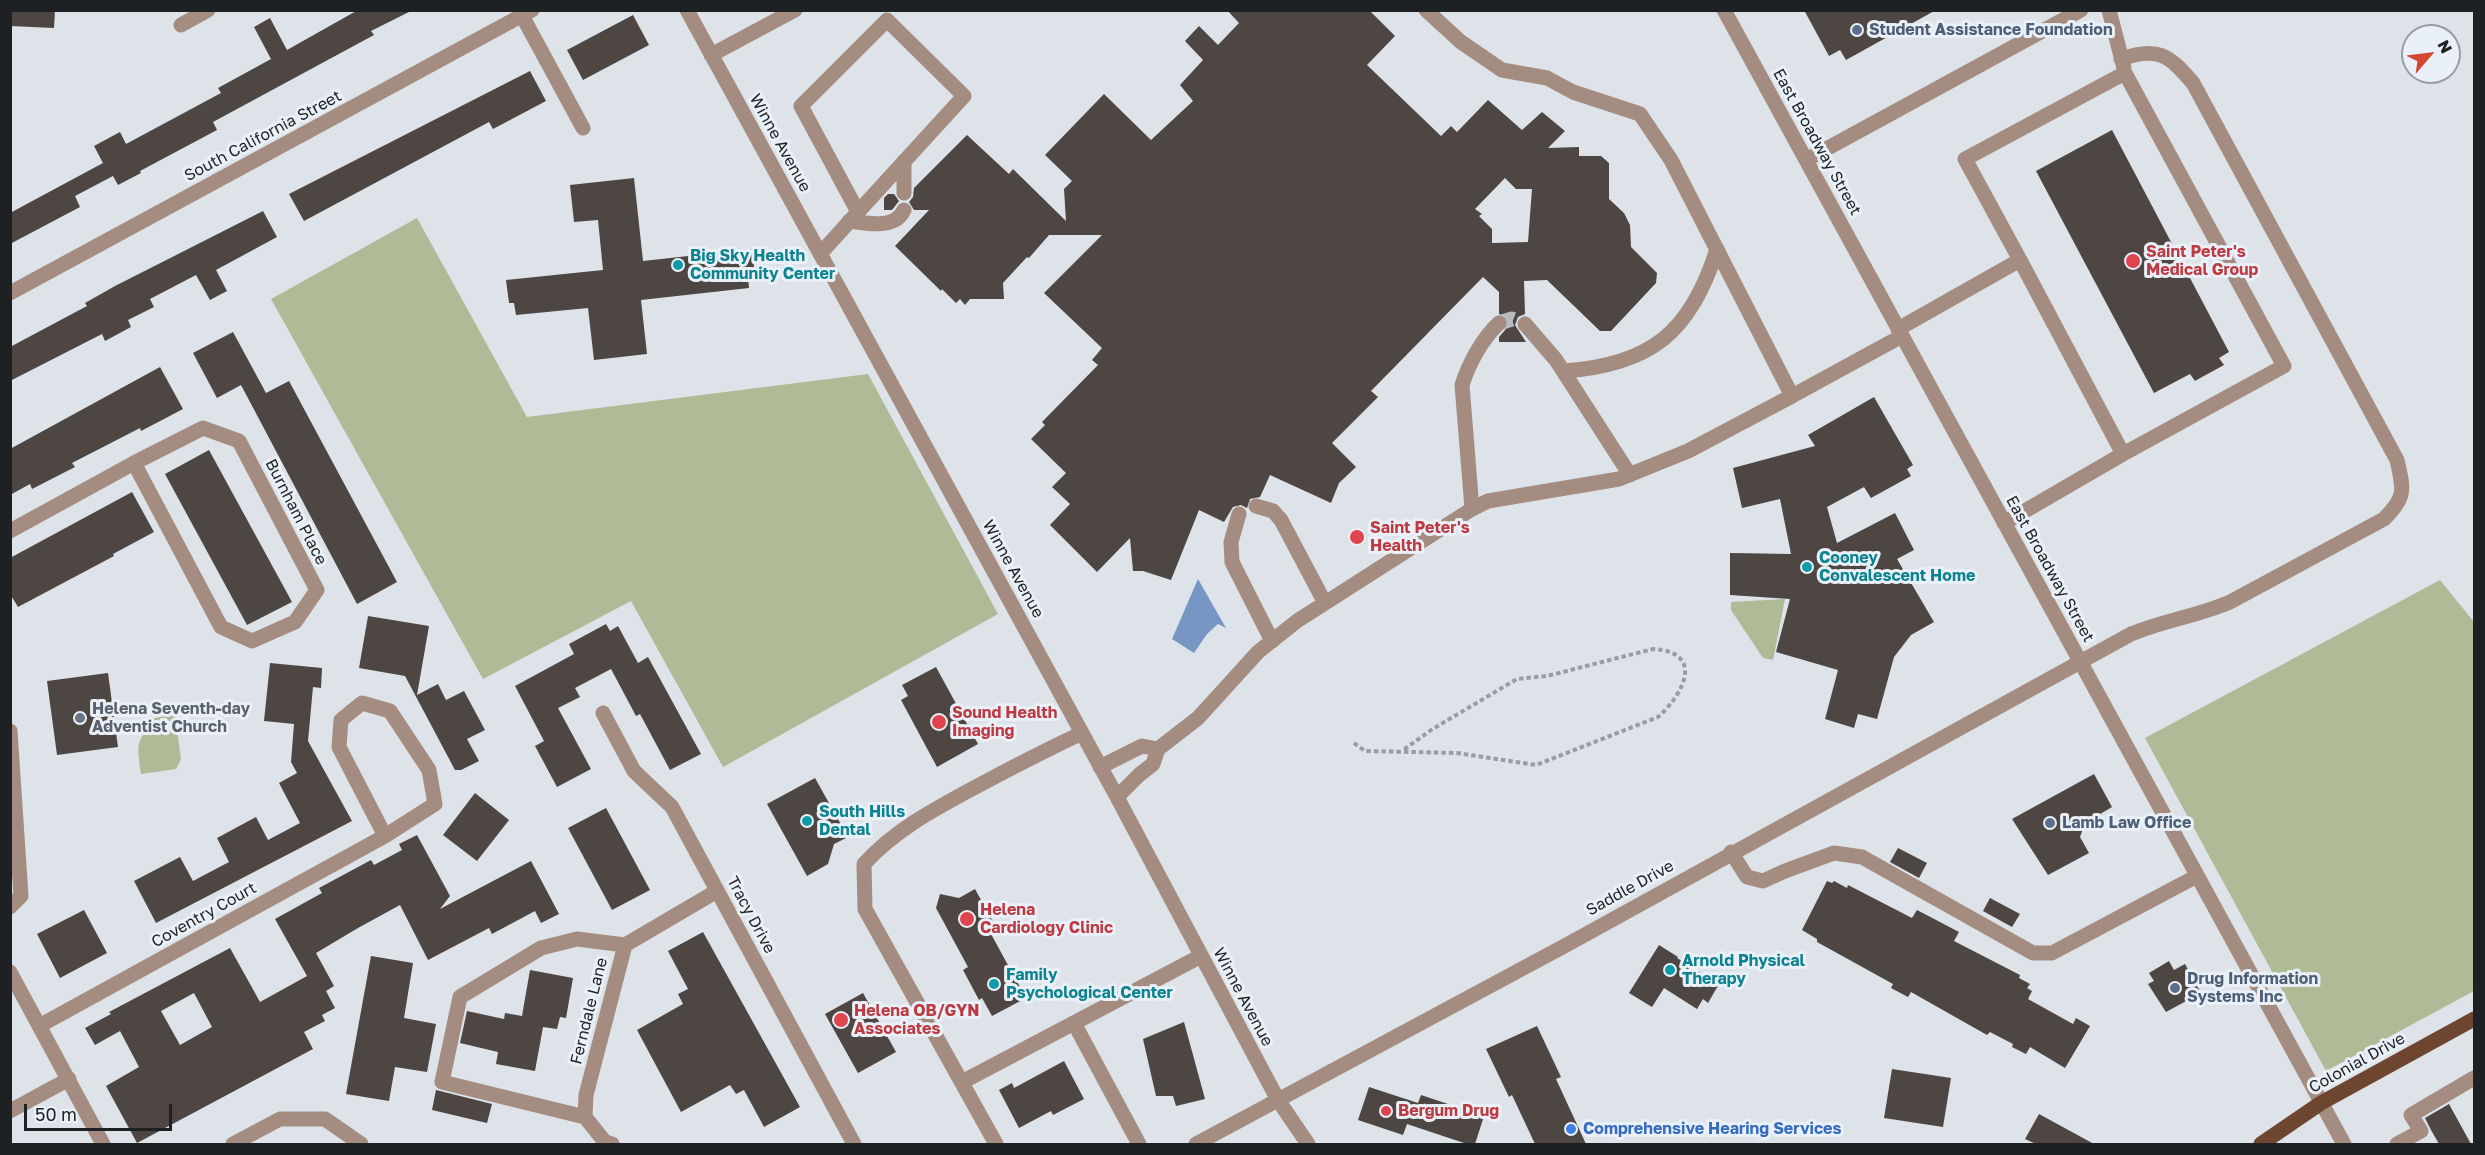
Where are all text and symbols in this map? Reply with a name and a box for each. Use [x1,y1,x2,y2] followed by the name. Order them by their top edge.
[1869,20,2113,40] place label: Student Assistance Foundation
[1850,23,1864,37] marker: Student Assistance Foundation
[2401,24,2461,84] north arrow
[2433,36,2457,57] text: N
[1769,65,1865,219] street label: East Broadway Street
[181,86,345,186] street label: South California Street
[745,91,815,195] street label: Winne Avenue
[2146,242,2258,280] place label: Saint Peter's Medical Group
[690,246,835,284] place label: Big Sky Health Community Center
[2124,252,2142,270] marker: Saint Peter's Medical Group
[671,258,685,272] marker: Big Sky Health Community Center
[261,456,331,568] street label: Burnham Place
[2002,492,2098,646] street label: East Broadway Street
[978,517,1048,621] street label: Winne Avenue
[1370,518,1470,556] place label: Saint Peter's Health
[1348,528,1366,546] marker: Saint Peter's Health
[1819,548,1975,586] place label: Cooney Convalescent Home
[1800,560,1814,574] marker: Cooney Convalescent Home
[92,699,250,737] place label: Helena Seventh-day Adventist Church
[952,703,1057,741] place label: Sound Health Imaging
[73,711,87,725] marker: Helena Seventh-day Adventist Church
[930,713,948,731] marker: Sound Health Imaging
[819,802,905,840] place label: South Hills Dental
[2062,813,2191,833] place label: Lamb Law Office
[800,814,814,828] marker: South Hills Dental
[2043,816,2057,830] marker: Lamb Law Office
[1583,856,1677,920] street label: Saddle Drive
[723,873,779,957] street label: Tracy Drive
[148,878,260,952] street label: Coventry Court
[980,900,1113,938] place label: Helena Cardiology Clinic
[958,910,976,928] marker: Helena Cardiology Clinic
[1209,944,1277,1050] street label: Winne Avenue
[1682,951,1805,989] place label: Arnold Physical Therapy
[566,956,612,1066] street label: Ferndale Lane
[1663,963,1677,977] marker: Arnold Physical Therapy
[1006,965,1173,1003] place label: Family Psychological Center
[2187,969,2318,1007] place label: Drug Information Systems Inc
[987,977,1001,991] marker: Family Psychological Center
[2168,981,2182,995] marker: Drug Information Systems Inc
[854,1001,979,1039] place label: Helena OB/GYN Associates
[832,1011,850,1029] marker: Helena OB/GYN Associates
[2306,1029,2408,1097] street label: Colonial Drive
[27,1092,176,1130] scale bar
[1398,1101,1499,1121] place label: Bergum Drug
[35,1103,77,1125] text: 50 m
[1379,1104,1393,1118] marker: Bergum Drug
[1583,1119,1842,1139] place label: Comprehensive Hearing Services
[1564,1122,1578,1136] marker: Comprehensive Hearing Services

